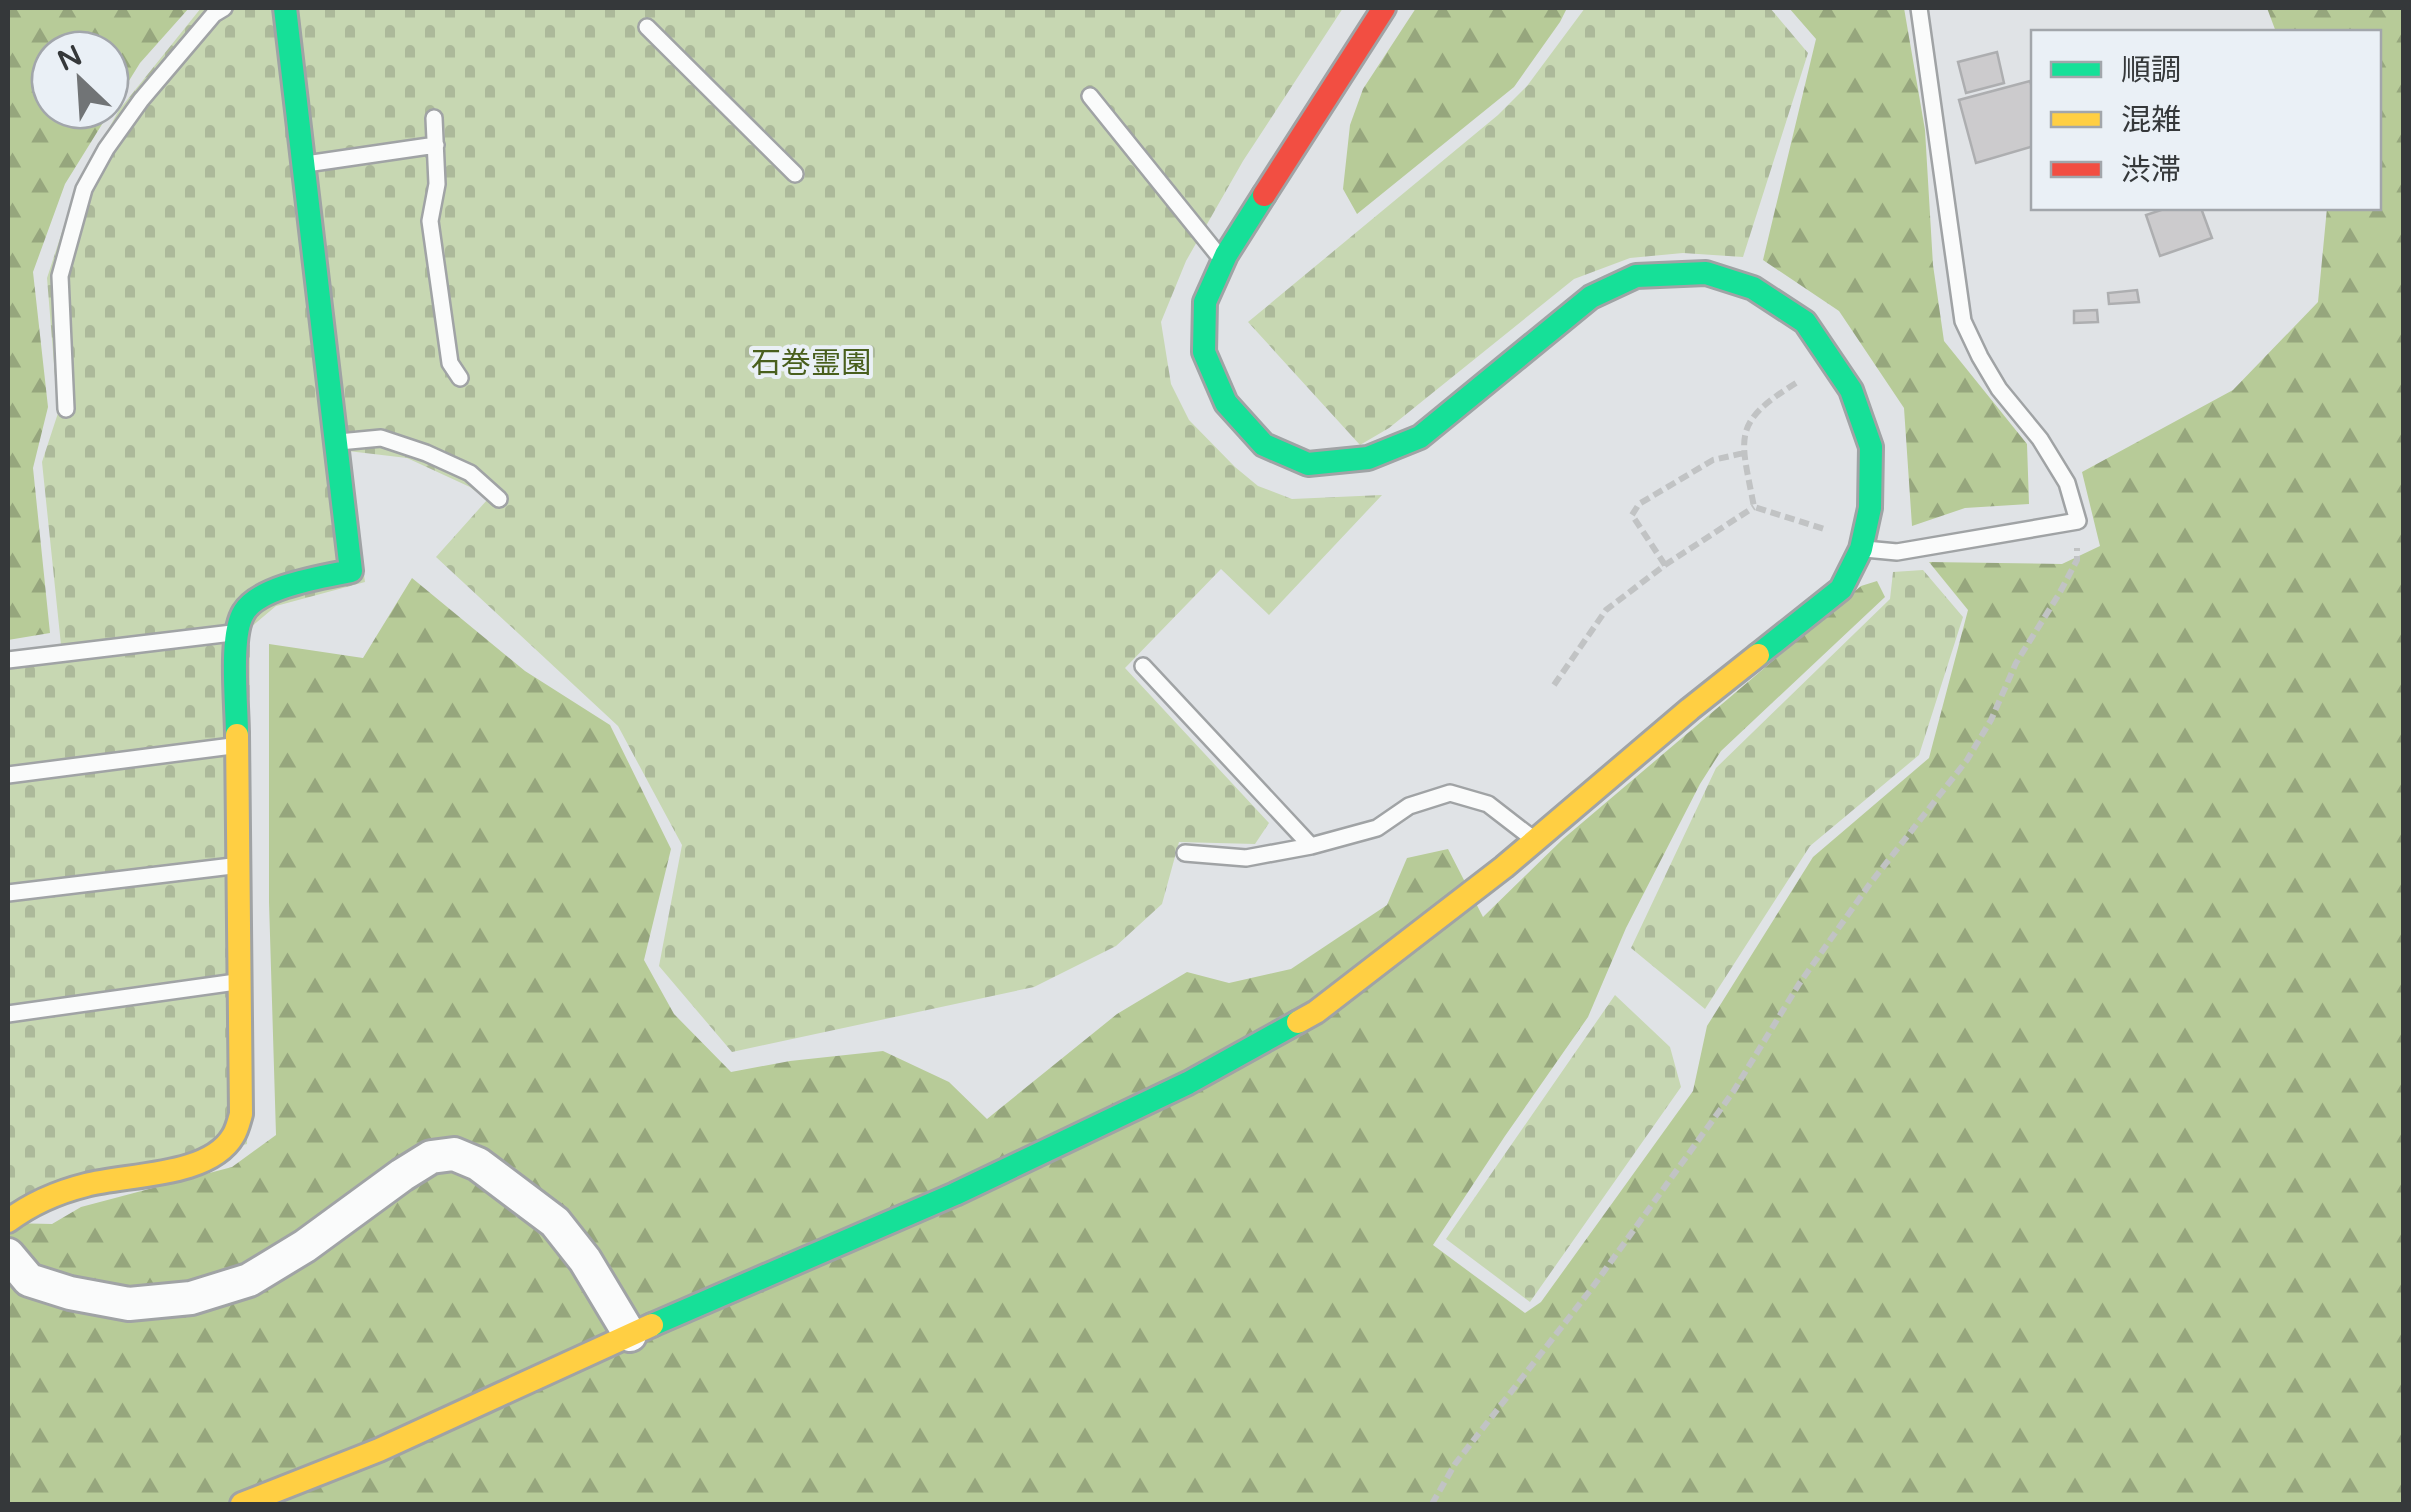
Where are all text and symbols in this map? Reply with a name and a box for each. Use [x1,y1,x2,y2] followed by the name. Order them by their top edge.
[30,30,130,130] north arrow
[2031,30,2381,210] legend
[52,38,87,78] text: N
[2121,52,2181,89] text: 順調
[2121,102,2181,139] text: 混雑
[2121,152,2181,189] text: 渋滞
[751,345,871,382] park label: 石巻霊園

